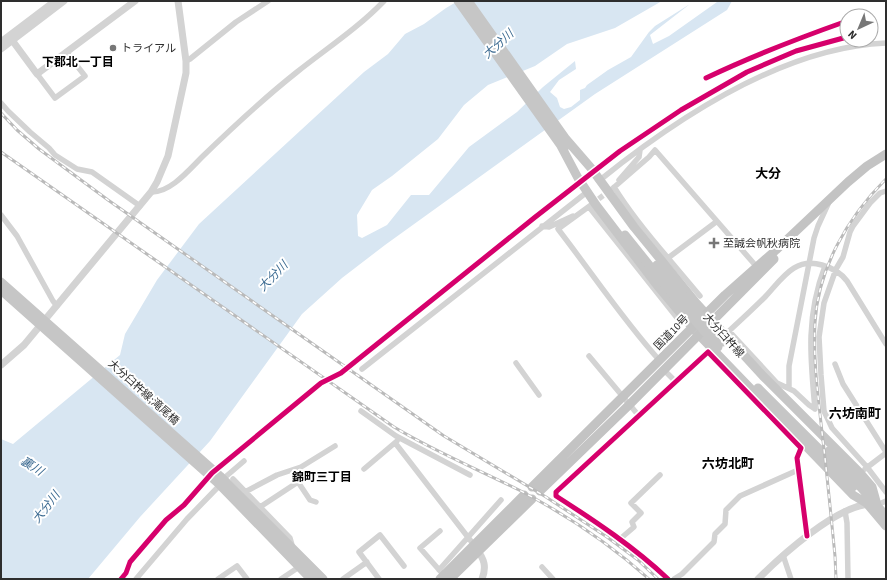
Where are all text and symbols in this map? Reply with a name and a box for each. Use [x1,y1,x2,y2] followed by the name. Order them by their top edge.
[839,8,879,48] north arrow
[479,25,519,63] water label: 大分川
[845,27,860,43] text: N
[121,41,176,56] place label: トライアル
[108,43,118,53] marker: トライアル
[42,54,114,71] district label: 下郡北一丁目
[755,165,781,183] district label: 大分
[723,236,800,251] place label: 至誠会帆秋病院
[708,237,720,249] marker: 至誠会帆秋病院
[255,256,293,295] water label: 大分川
[700,310,748,361] street label: 大分臼杵線
[651,311,692,353] street label: 国道10号
[105,356,182,428] street label: 大分臼杵線;滝尾橋
[829,405,881,423] district label: 六坊南町
[17,453,48,481] water label: 裏川
[702,455,754,473] district label: 六坊北町
[291,469,352,486] district label: 錦町三丁目
[29,486,65,527] water label: 大分川

